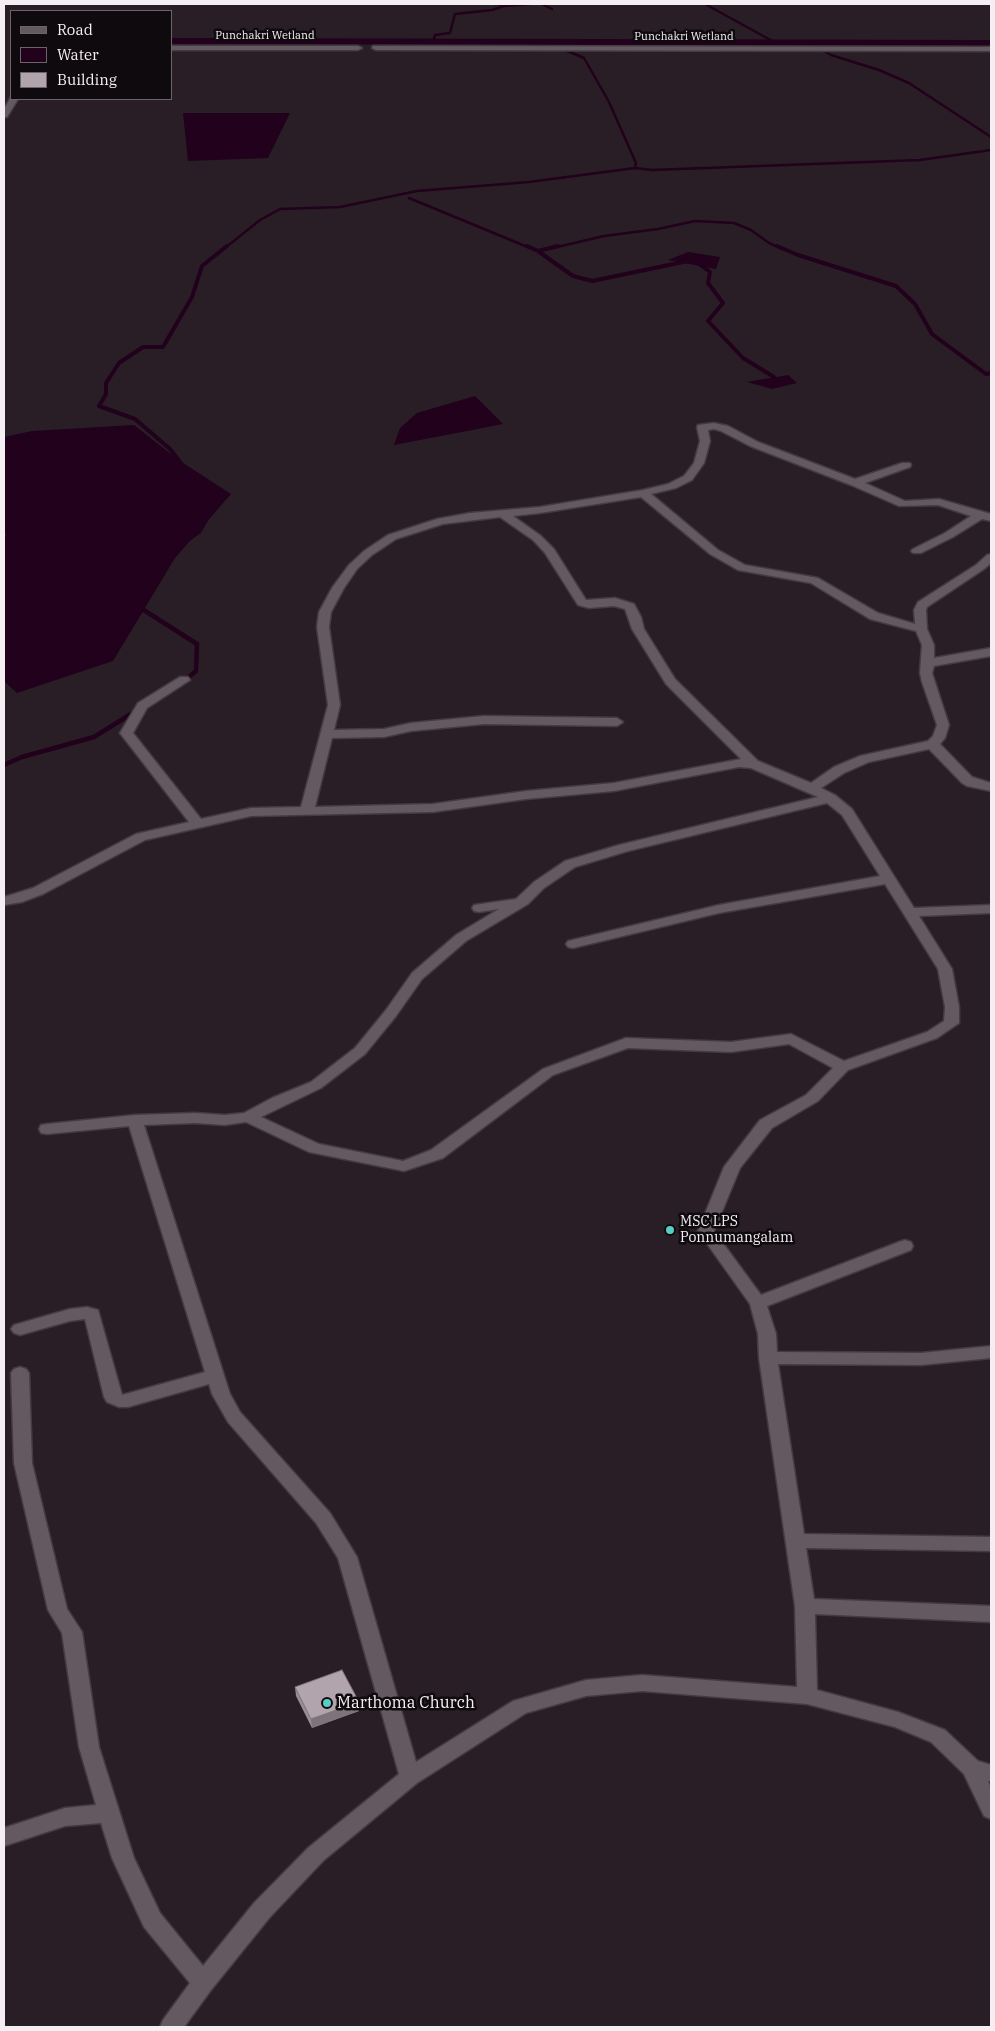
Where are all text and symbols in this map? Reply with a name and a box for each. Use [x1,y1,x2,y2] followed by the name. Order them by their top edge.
[10,10,172,100] legend
[57,20,93,39] text: Road
[215,29,315,43] street label: Punchakri Wetland
[634,30,734,44] street label: Punchakri Wetland
[57,45,99,64] text: Water
[57,70,117,89] text: Building
[680,1214,793,1246] place label: MSC LPS Ponnumangalam
[664,1224,676,1236] marker: MSC LPS Ponnumangalam
[337,1693,475,1713] place label: Marthoma Church
[321,1697,333,1709] marker: Marthoma Church

